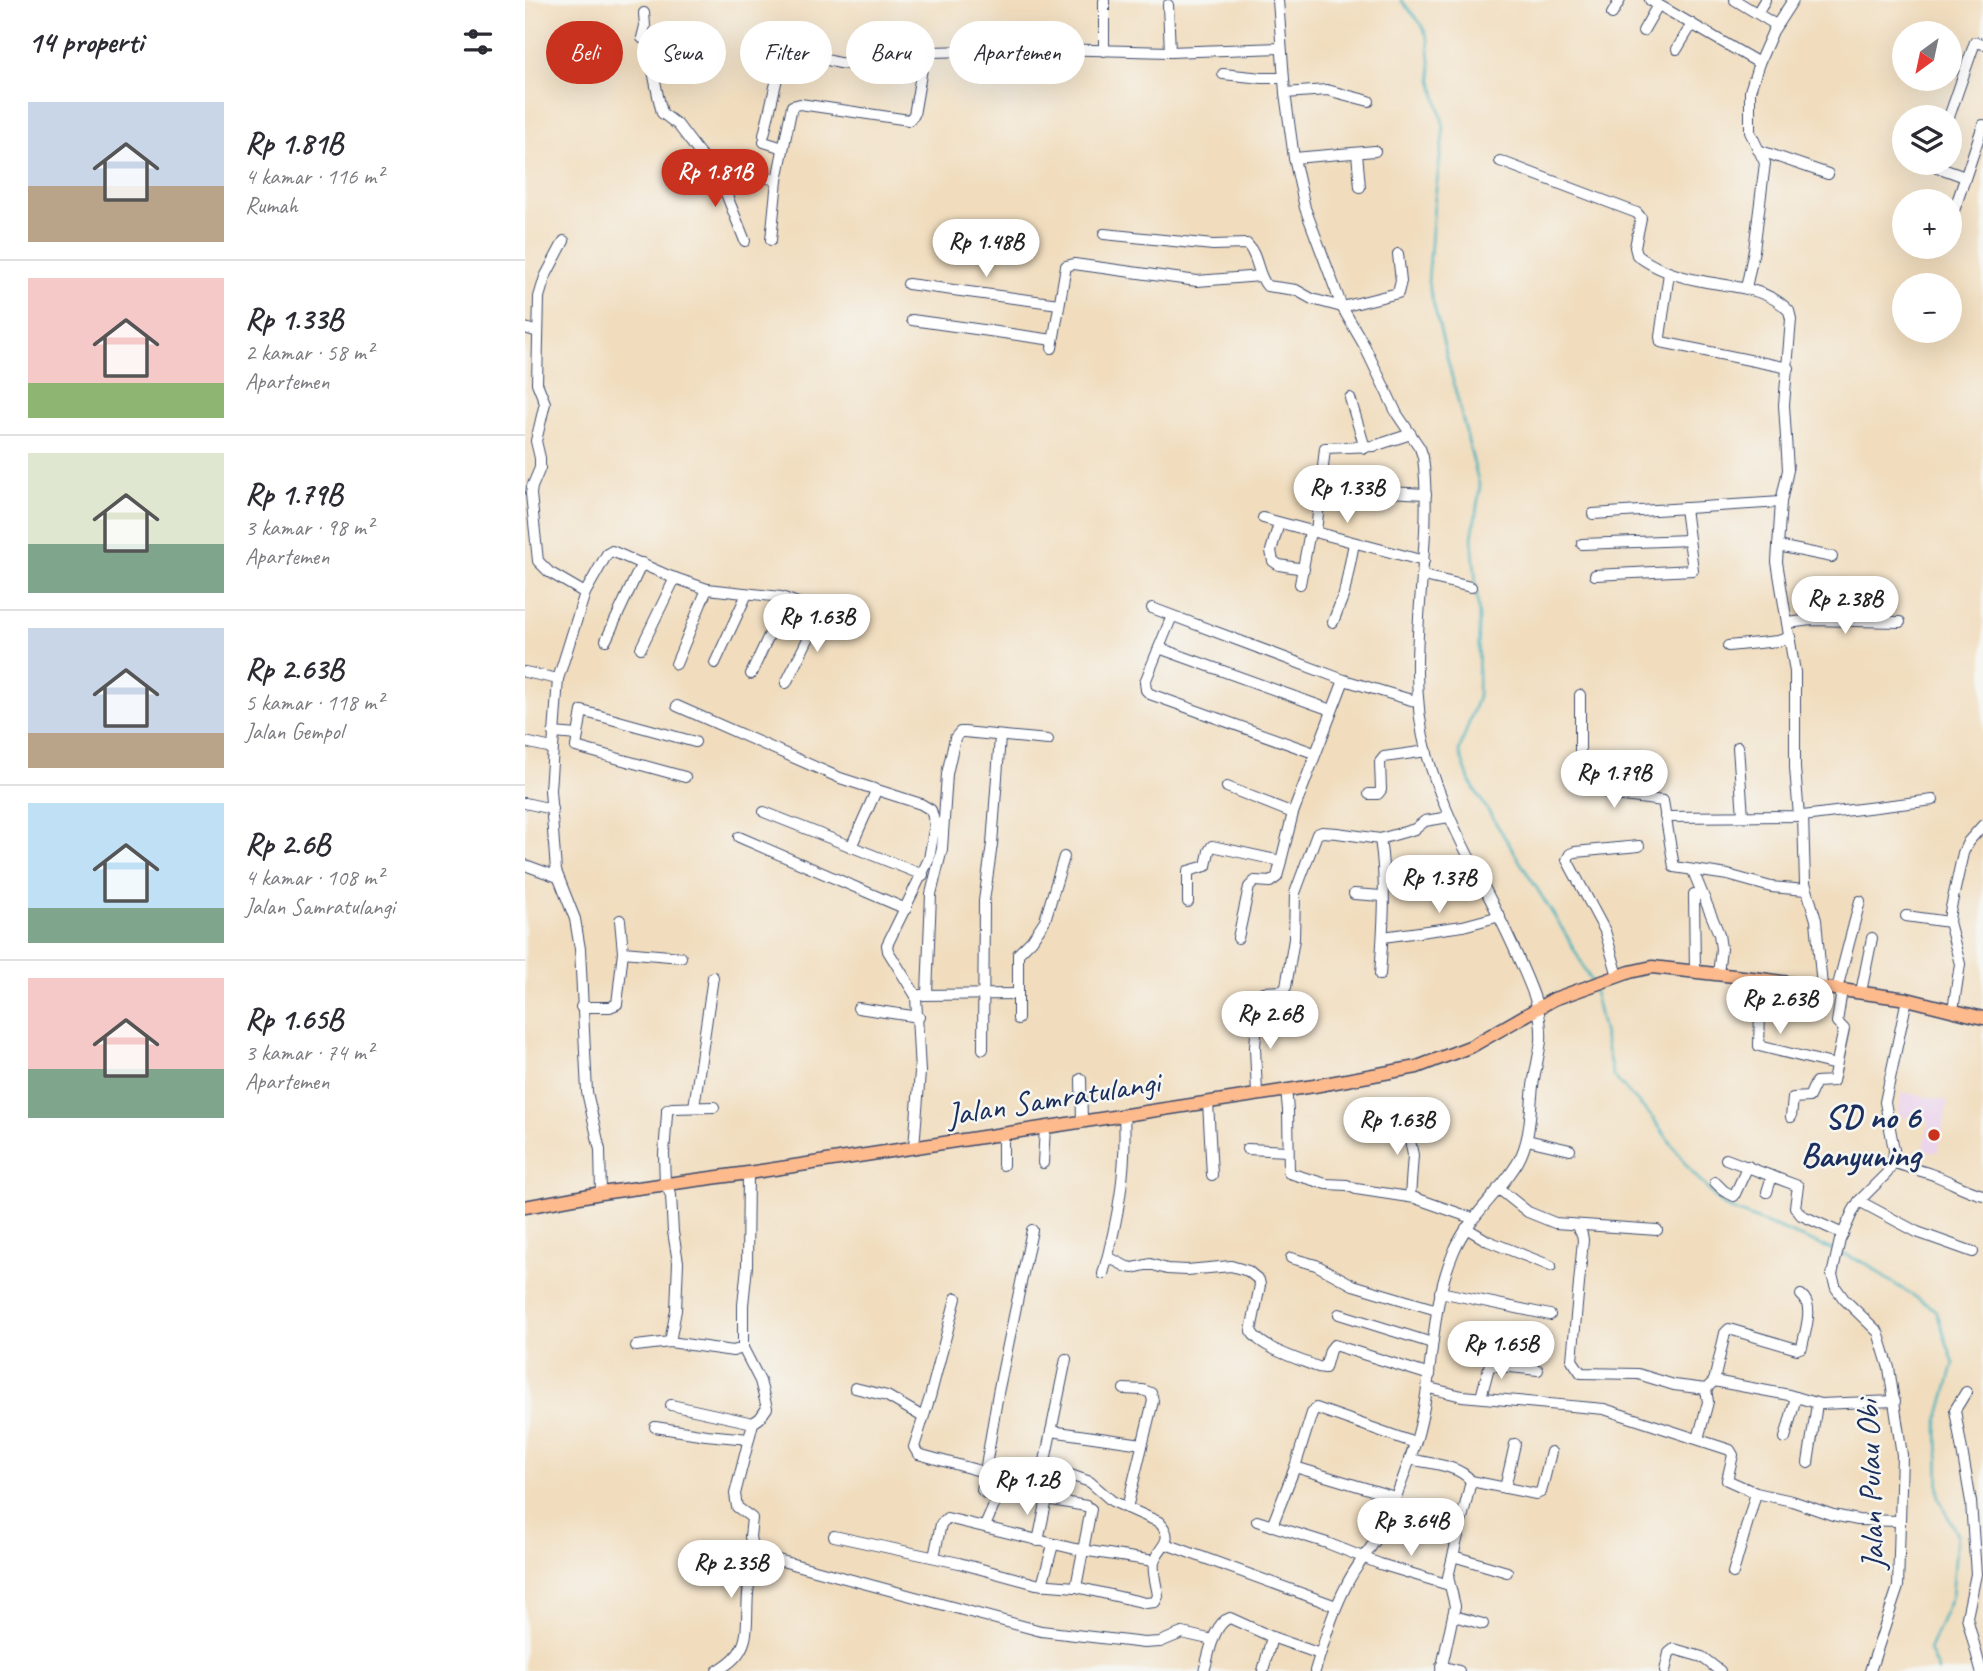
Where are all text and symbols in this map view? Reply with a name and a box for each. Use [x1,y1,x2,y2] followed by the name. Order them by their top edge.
[546,21,623,84] chip: Beli
[637,21,726,84] chip: Sewa
[740,21,832,84] chip: Filter
[846,21,935,84] chip: Baru
[949,21,1085,84] chip: Apartemen
[1892,21,1962,91] north arrow
[1892,21,1962,343] map controls
[28,23,143,61] text: 14 properti
[459,23,497,61] icon: filters
[1892,105,1962,175] button: layers
[245,124,343,162] text: Rp 1.81B
[84,130,168,214] icon: home
[643,150,787,209] pin: Rp 1.81B
[678,157,752,186] text: Rp 1.81B
[245,162,383,191] text: 4 kamar · 116 m²
[1892,189,1962,259] button: +
[245,191,298,220] text: Rumah
[914,219,1058,279] pin: Rp 1.48B
[949,227,1023,256] text: Rp 1.48B
[1892,273,1962,343] button: −
[245,300,343,338] text: Rp 1.33B
[84,306,168,390] icon: home
[245,338,373,367] text: 2 kamar · 58 m²
[245,367,329,396] text: Apartemen
[1275,466,1419,525] pin: Rp 1.33B
[1310,473,1384,502] text: Rp 1.33B
[245,475,342,513] text: Rp 1.79B
[84,481,168,565] icon: home
[245,513,373,542] text: 3 kamar · 98 m²
[245,542,329,571] text: Apartemen
[1773,576,1917,636] pin: Rp 2.38B
[1808,584,1882,613] text: Rp 2.38B
[745,594,889,654] pin: Rp 1.63B
[779,602,855,631] text: Rp 1.63B
[245,650,343,688] text: Rp 2.63B
[84,656,168,740] icon: home
[245,688,383,717] text: 5 kamar · 118 m²
[245,717,343,746] text: Jalan Gempol
[1542,750,1686,810] pin: Rp 1.79B
[1577,758,1651,787] text: Rp 1.79B
[245,825,330,863] text: Rp 2.6B
[84,831,168,915] icon: home
[1367,856,1511,915] pin: Rp 1.37B
[245,863,383,892] text: 4 kamar · 108 m²
[1402,863,1476,892] text: Rp 1.37B
[245,892,395,921] text: Jalan Samratulangi
[1708,976,1852,1036] pin: Rp 2.63B
[1742,984,1818,1013] text: Rp 2.63B
[1205,992,1335,1051] pin: Rp 2.6B
[1238,999,1303,1028] text: Rp 2.6B
[245,1000,343,1038] text: Rp 1.65B
[84,1006,168,1090] icon: home
[245,1038,373,1067] text: 3 kamar · 74 m²
[942,1060,1166,1136] street label: Jalan Samratulangi
[245,1067,329,1096] text: Apartemen
[1801,1096,1923,1176] place label: SD no 6 Banyuning
[1325,1098,1469,1157] pin: Rp 1.63B
[1359,1105,1435,1134] text: Rp 1.63B
[1926,1127,1942,1143] marker: SD no 6 Banyuning
[1429,1322,1573,1381] pin: Rp 1.65B
[1464,1329,1538,1358] text: Rp 1.65B
[1846,1396,1894,1573] street label: Jalan Pulau Obi
[962,1458,1092,1517] pin: Rp 1.2B
[995,1465,1059,1494] text: Rp 1.2B
[1339,1498,1483,1558] pin: Rp 3.64B
[1373,1506,1449,1535] text: Rp 3.64B
[659,1540,803,1600] pin: Rp 2.35B
[694,1548,768,1577] text: Rp 2.35B

